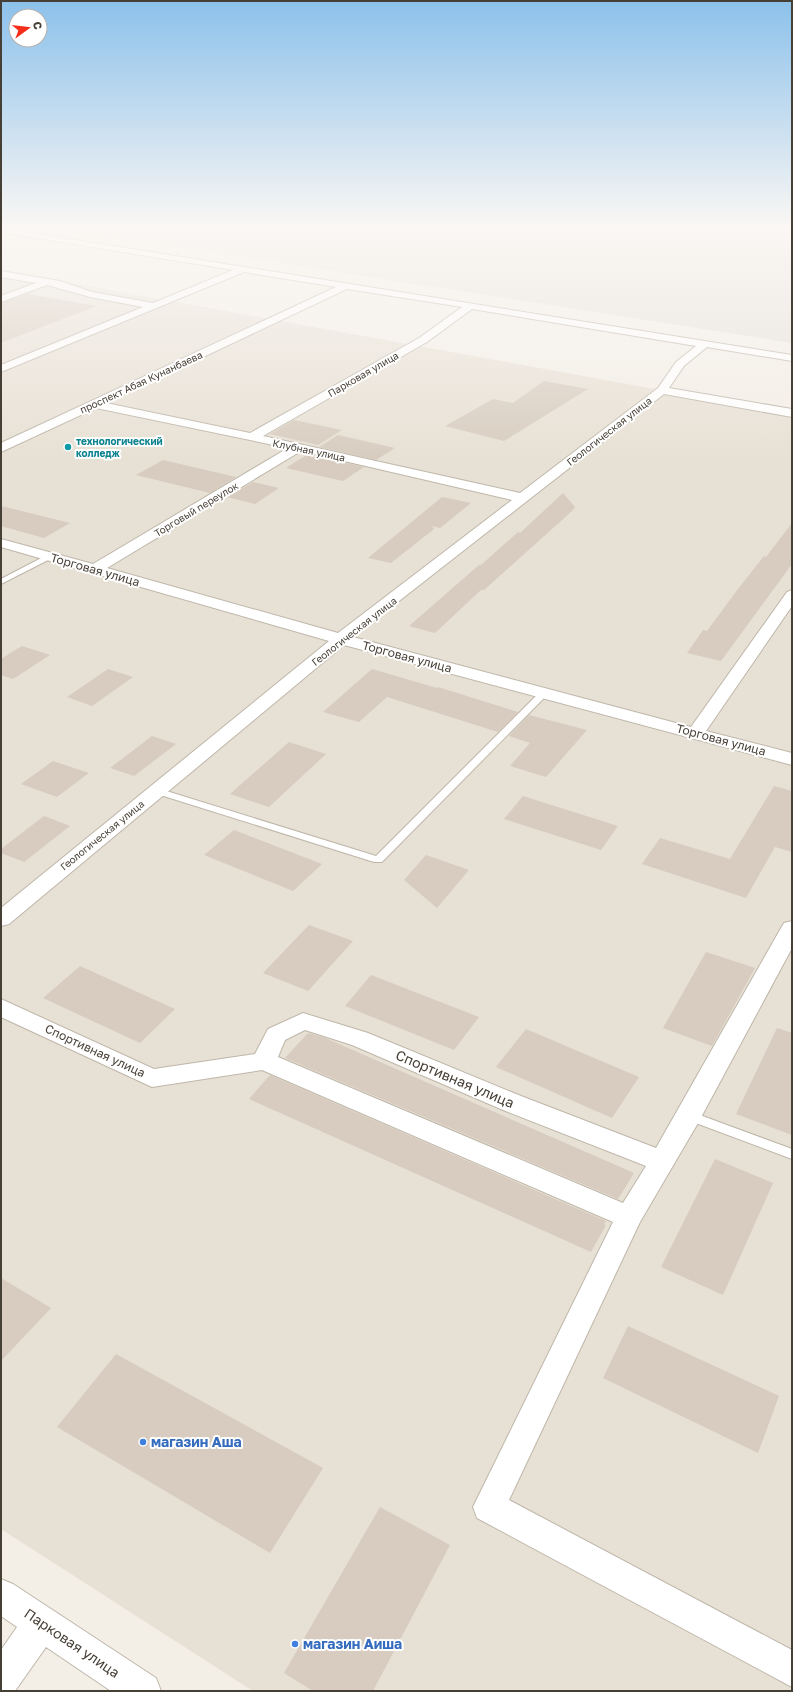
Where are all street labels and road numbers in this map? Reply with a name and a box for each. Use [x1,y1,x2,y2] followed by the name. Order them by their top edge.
[78,348,204,416] street label: проспект Абая Кунанбаева
[326,349,400,399] street label: Парковая улица
[564,394,654,468] street label: Геологическая улица
[272,436,346,464] street label: Клубная улица
[152,479,240,539] street label: Торговый переулок
[49,550,141,589] street label: Торговая улица
[309,594,399,668] street label: Геологическая улица
[361,637,454,676] street label: Торговая улица
[675,720,768,759] street label: Торговая улица
[58,797,146,873] street label: Геологическая улица
[43,1021,148,1080] street label: Спортивная улица
[393,1046,517,1111] street label: Спортивная улица
[21,1604,123,1681] street label: Парковая улица

